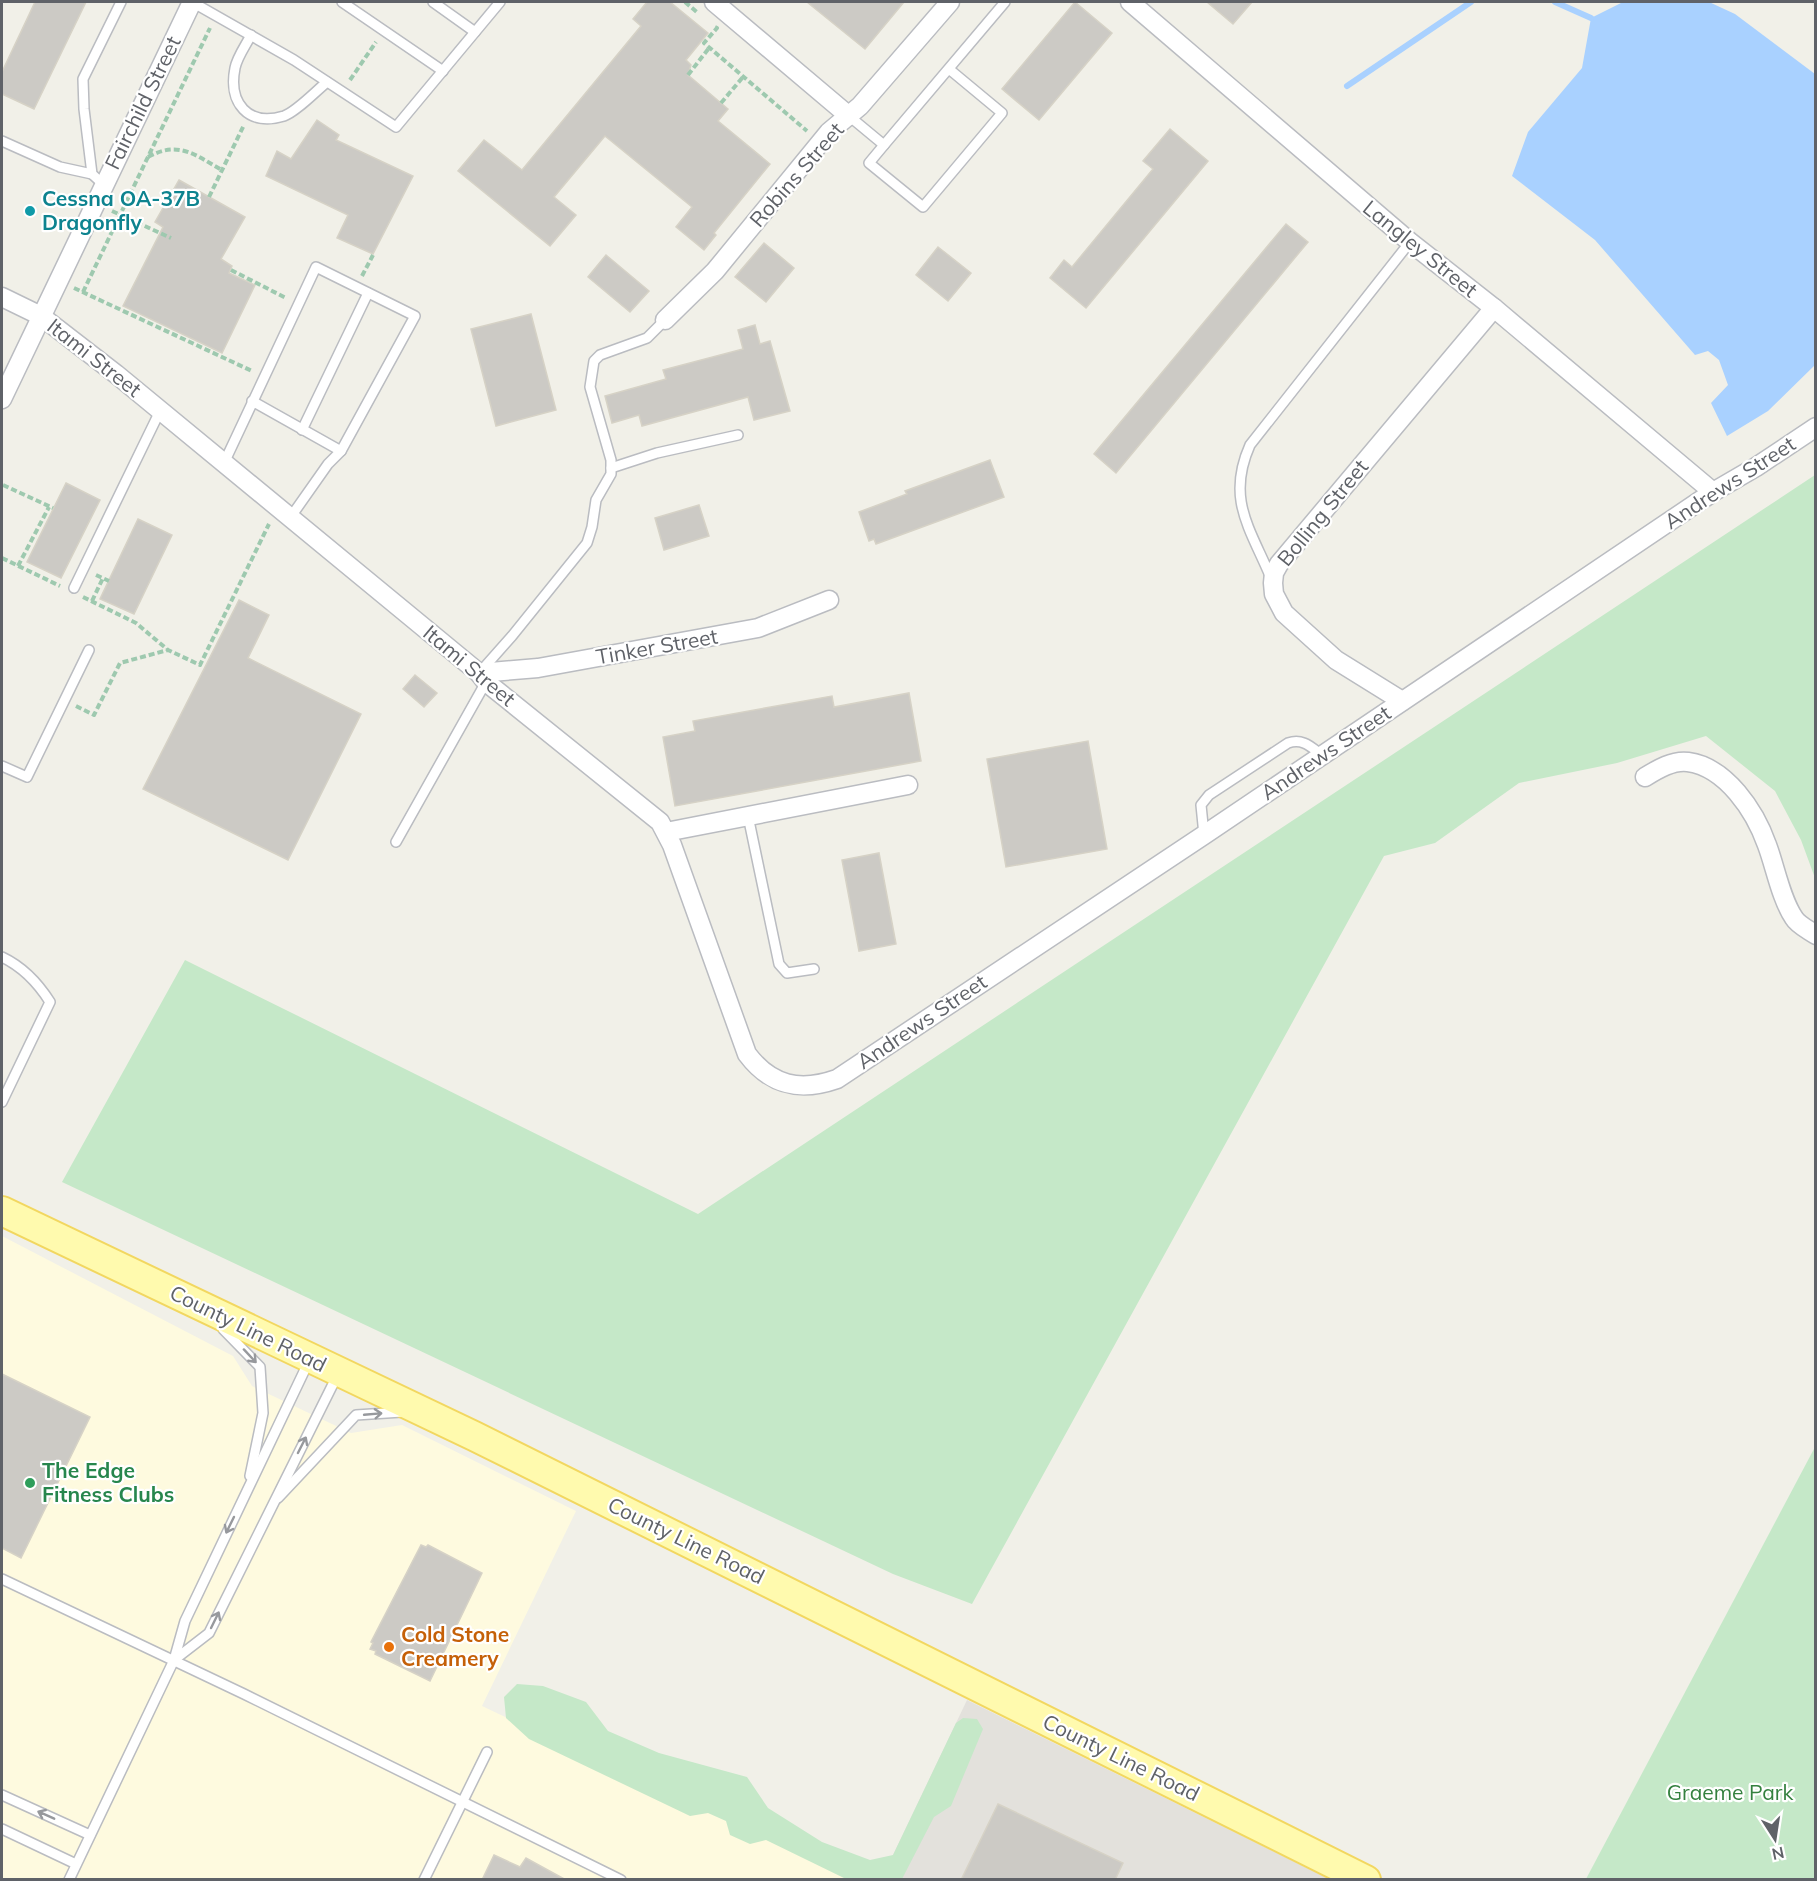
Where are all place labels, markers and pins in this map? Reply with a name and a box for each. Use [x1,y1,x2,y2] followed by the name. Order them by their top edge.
[42,185,200,235] place label: Cessna OA-37B Dragonfly
[23,204,37,218] marker: Cessna OA-37B Dragonfly
[42,1457,174,1507] place label: The Edge Fitness Clubs
[23,1476,37,1490] marker: The Edge Fitness Clubs
[401,1621,509,1671] place label: Cold Stone Creamery
[382,1640,396,1654] marker: Cold Stone Creamery

